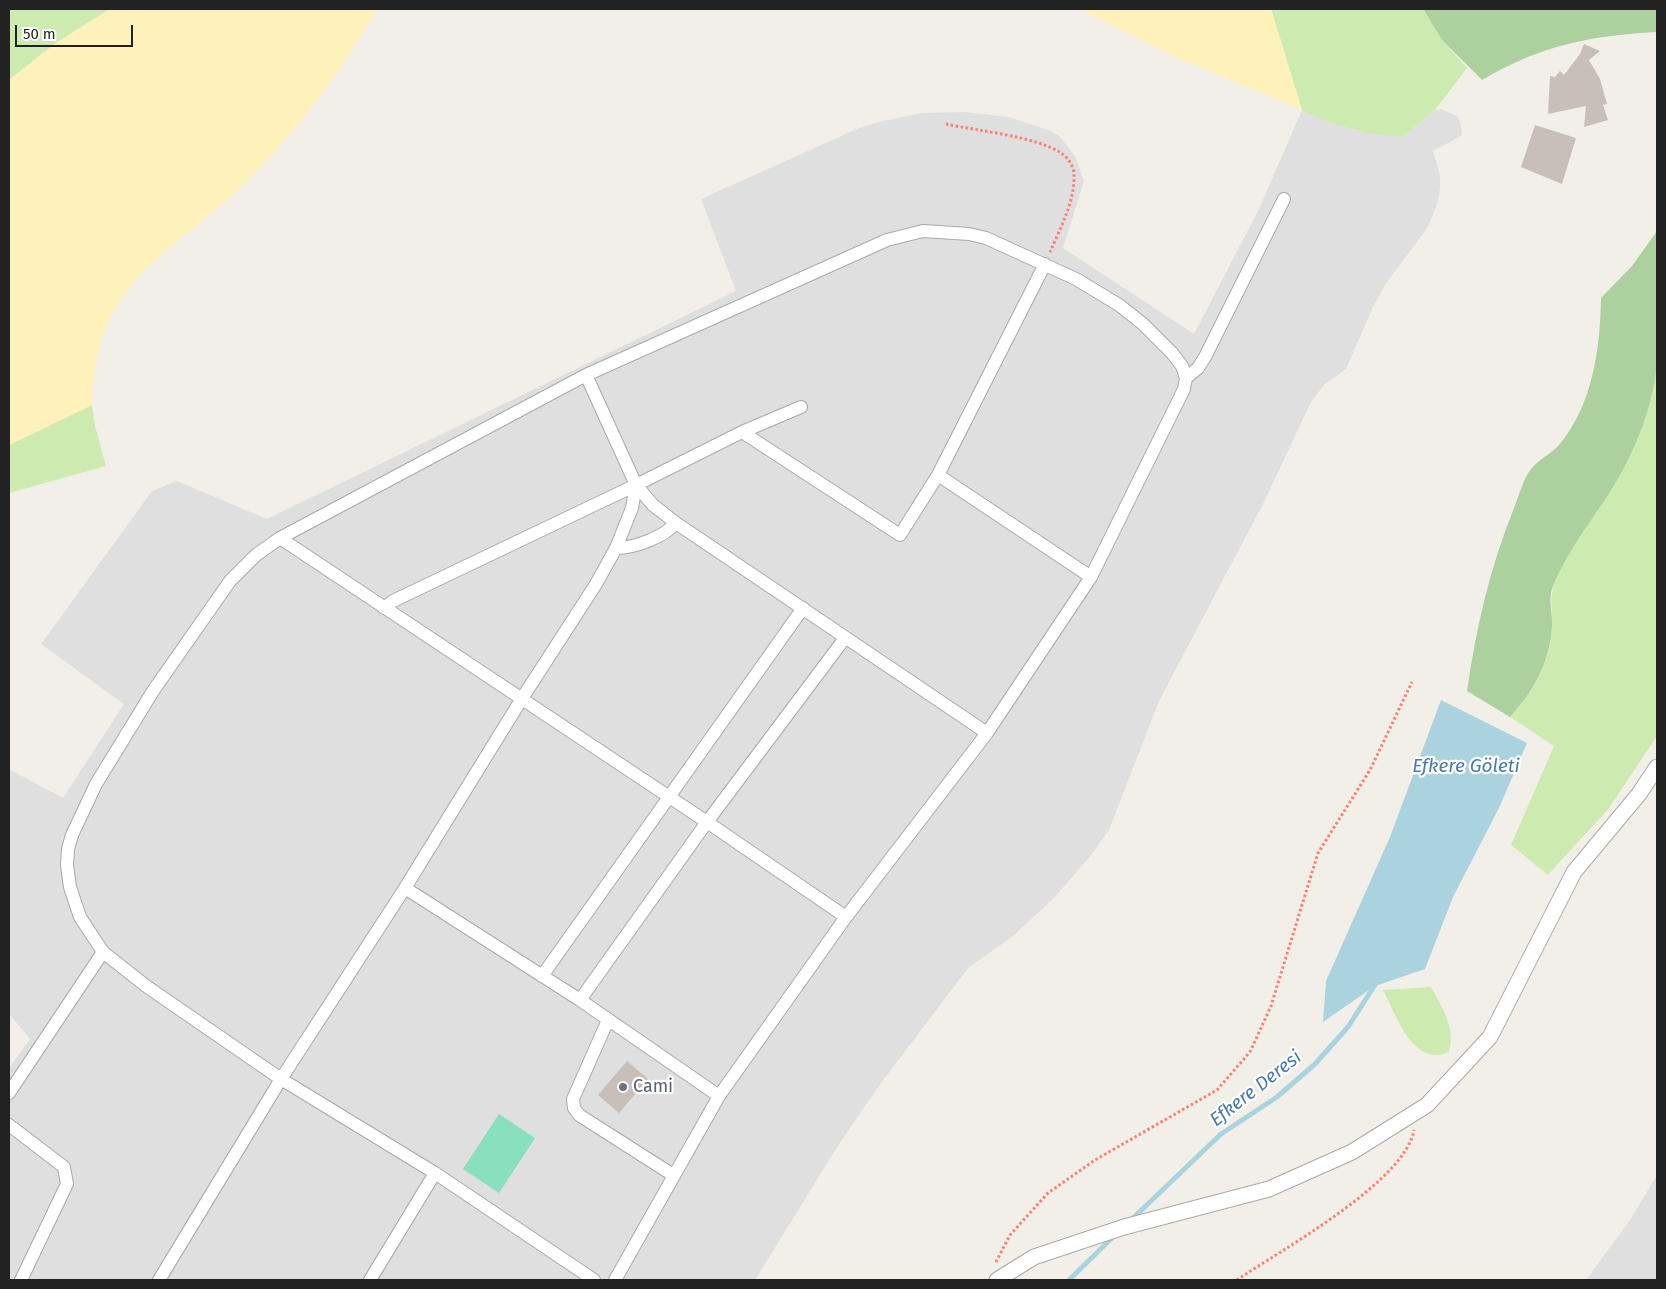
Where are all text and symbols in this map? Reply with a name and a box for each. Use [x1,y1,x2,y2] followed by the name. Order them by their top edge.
[18,15,135,47] scale bar
[23,25,56,43] text: 50 m
[1412,756,1520,778] water label: Efkere Göleti
[1206,1046,1306,1132] water label: Efkere Deresi
[633,1076,673,1098] place label: Cami
[617,1081,629,1093] marker: Cami

